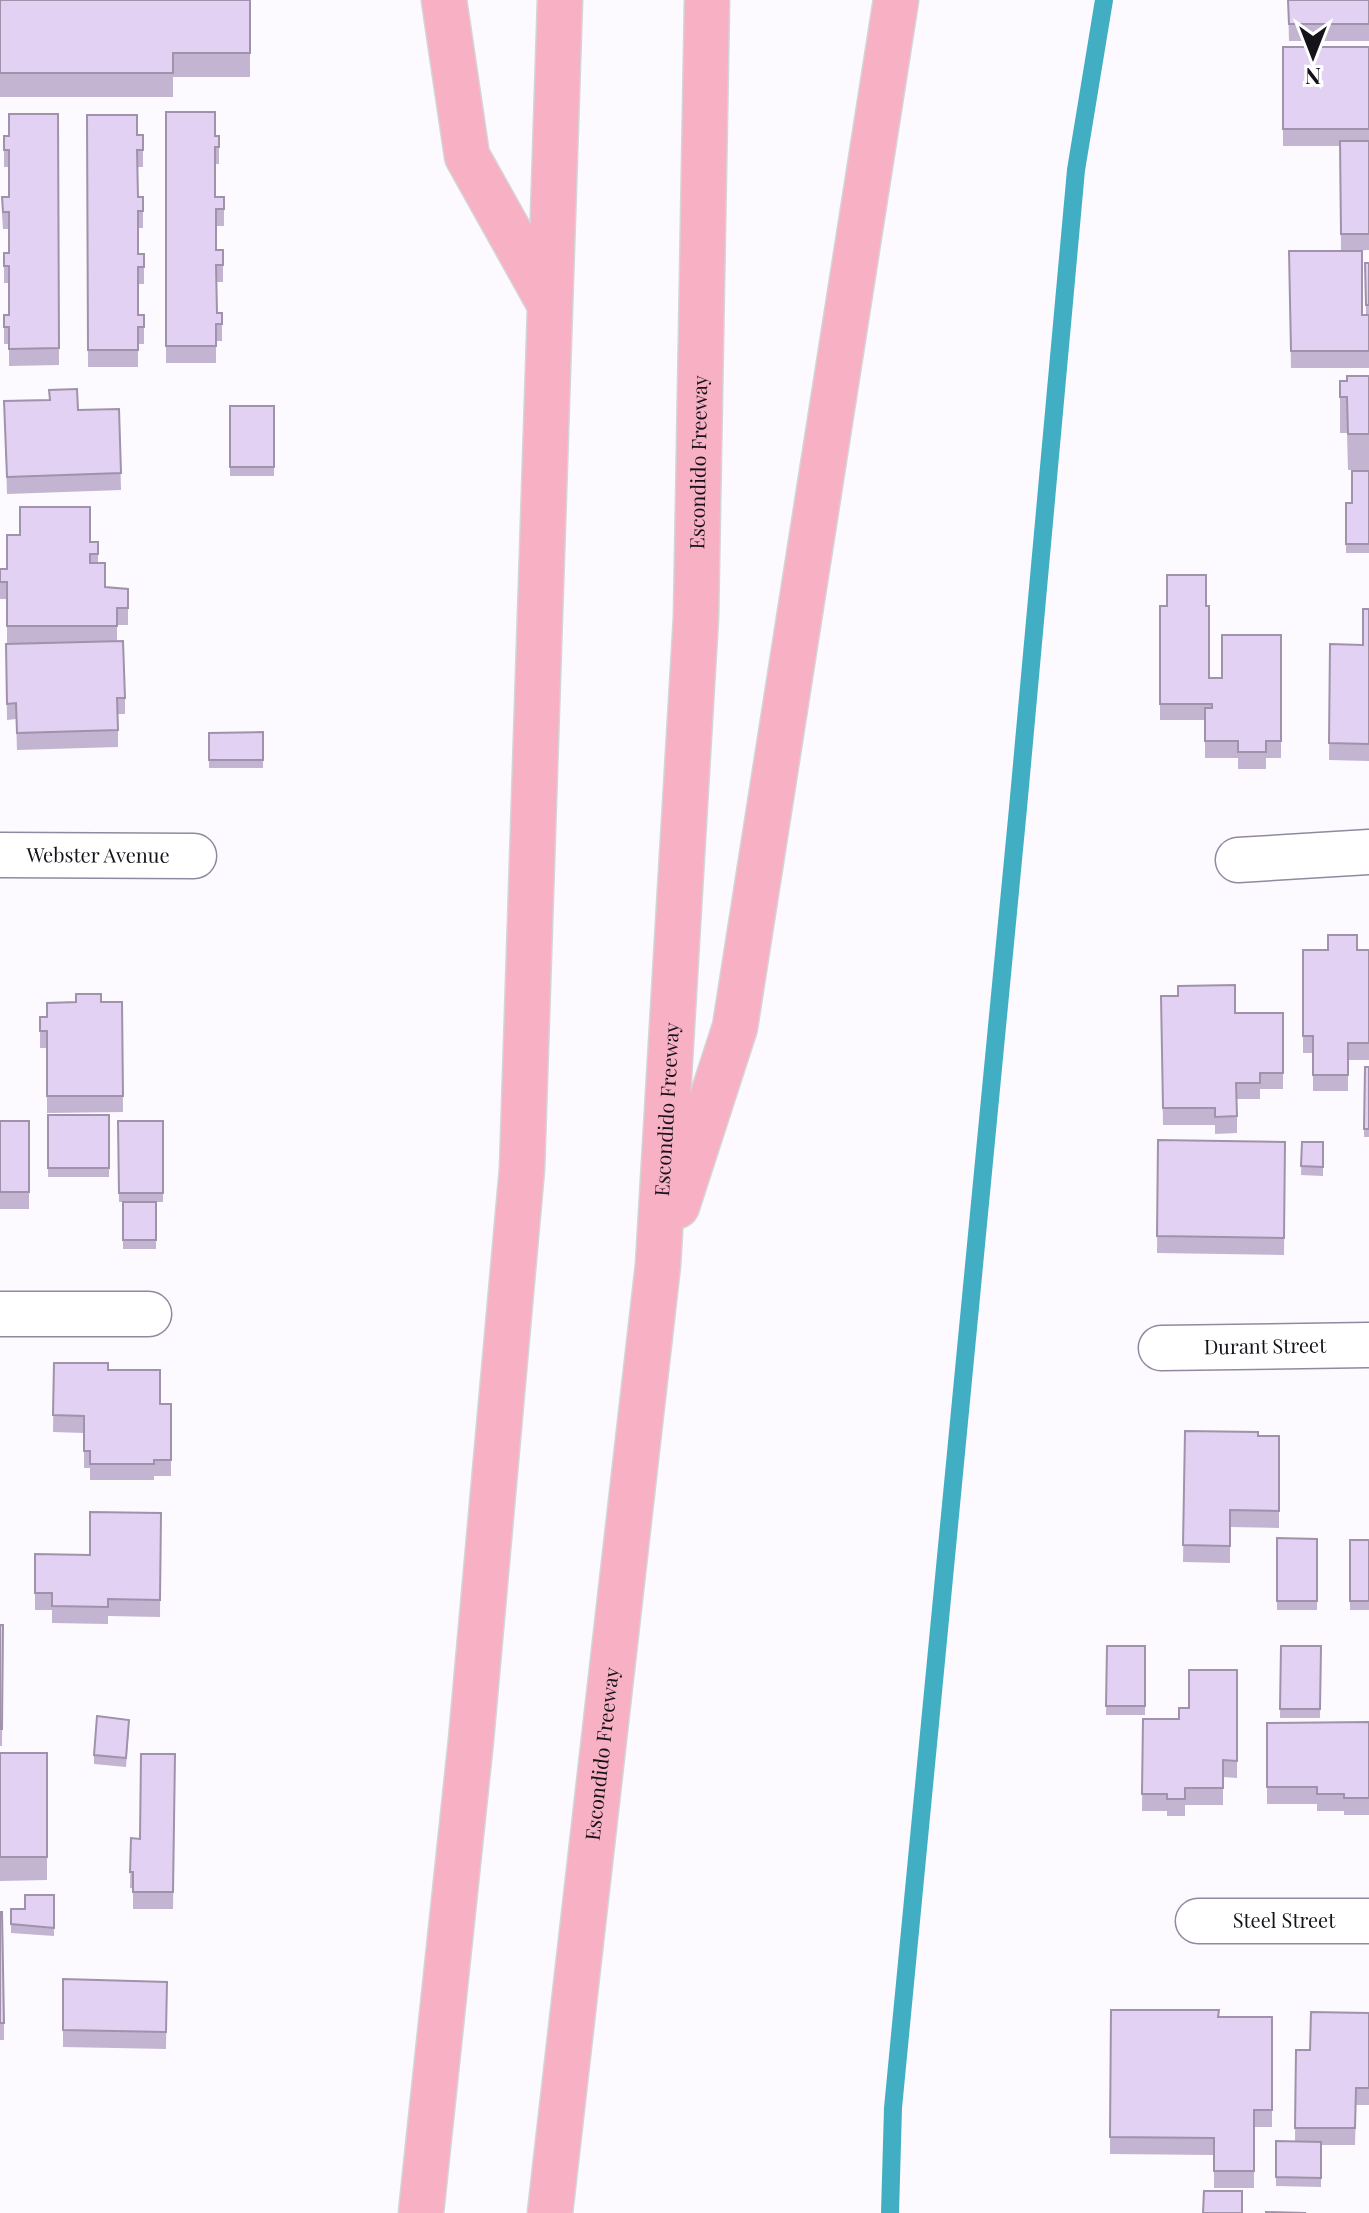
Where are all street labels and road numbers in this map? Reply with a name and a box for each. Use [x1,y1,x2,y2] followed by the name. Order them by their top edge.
[682,375,712,550] street label: Escondido Freeway
[25,840,170,868] street label: Webster Avenue
[647,1022,684,1197] street label: Escondido Freeway
[1204,1331,1327,1359] street label: Durant Street
[578,1666,624,1842] street label: Escondido Freeway
[1233,1906,1336,1933] street label: Steel Street

